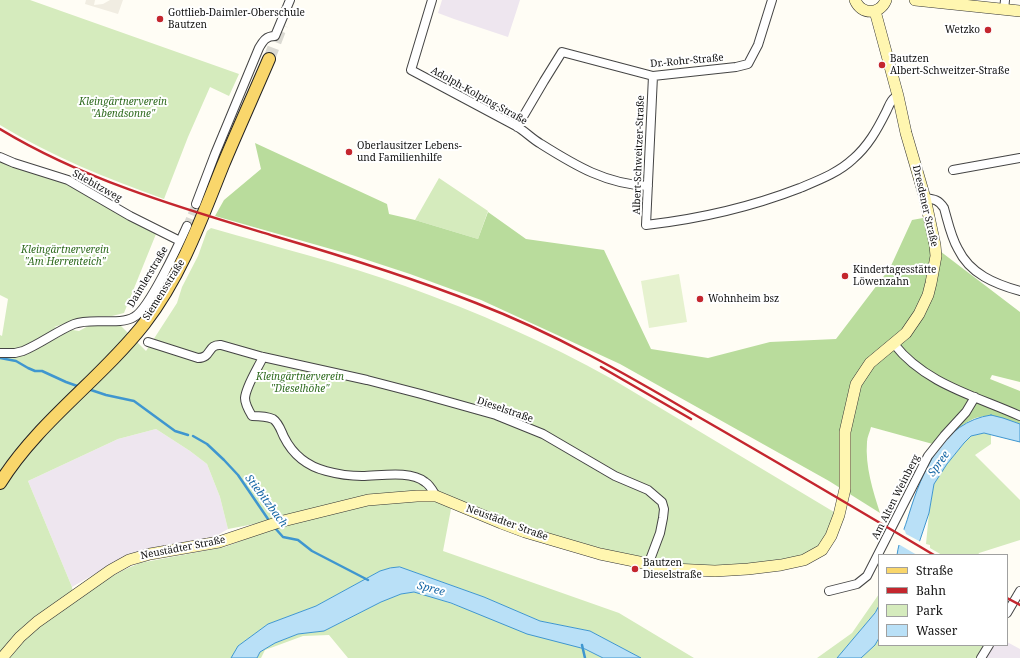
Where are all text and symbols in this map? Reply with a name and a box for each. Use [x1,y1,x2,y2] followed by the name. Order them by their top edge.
[168,7,305,30] place label: Gottlieb-Daimler-Oberschule Bautzen
[155,14,165,24] marker: Gottlieb-Daimler-Oberschule Bautzen
[945,24,980,36] place label: Wetzko
[983,25,993,35] marker: Wetzko
[650,52,724,70] street label: Dr.-Rohr-Straße
[890,53,1010,76] place label: Bautzen Albert-Schweitzer-Straße
[877,60,887,70] marker: Bautzen Albert-Schweitzer-Straße
[429,64,529,128] street label: Adolph-Kolping-Straße
[631,95,647,215] street label: Albert-Schweitzer-Straße
[79,96,167,120] park label: Kleingärtnerverein "Abendsonne"
[357,140,462,164] place label: Oberlausitzer Lebens- und Familienhilfe
[344,147,354,157] marker: Oberlausitzer Lebens- und Familienhilfe
[910,164,940,248] street label: Dresdener Straße
[70,167,124,205] street label: Stiebitzweg
[21,244,109,268] park label: Kleingärtnerverein "Am Herrenteich"
[125,244,171,310] street label: Daimlerstraße
[140,257,188,323] street label: Siemensstraße
[853,264,936,288] place label: Kindertagesstätte Löwenzahn
[840,271,850,281] marker: Kindertagesstätte Löwenzahn
[708,293,779,305] place label: Wohnheim bsz
[695,294,705,304] marker: Wohnheim bsz
[256,371,344,394] park label: Kleingärtnerverein "Dieselhöhe"
[475,395,535,425] street label: Dieselstraße
[925,449,953,479] water label: Spree
[869,453,923,541] street label: Am Alten Weinberg
[242,472,290,530] water label: Stiebitzbach
[464,503,550,543] street label: Neustädter Straße
[140,534,226,562] street label: Neustädter Straße
[878,554,1008,646] legend
[643,557,702,580] place label: Bautzen Dieselstraße
[916,562,953,579] text: Straße
[630,564,640,574] marker: Bautzen Dieselstraße
[416,579,446,599] water label: Spree
[916,582,946,599] text: Bahn
[916,602,943,619] text: Park
[916,622,957,639] text: Wasser

